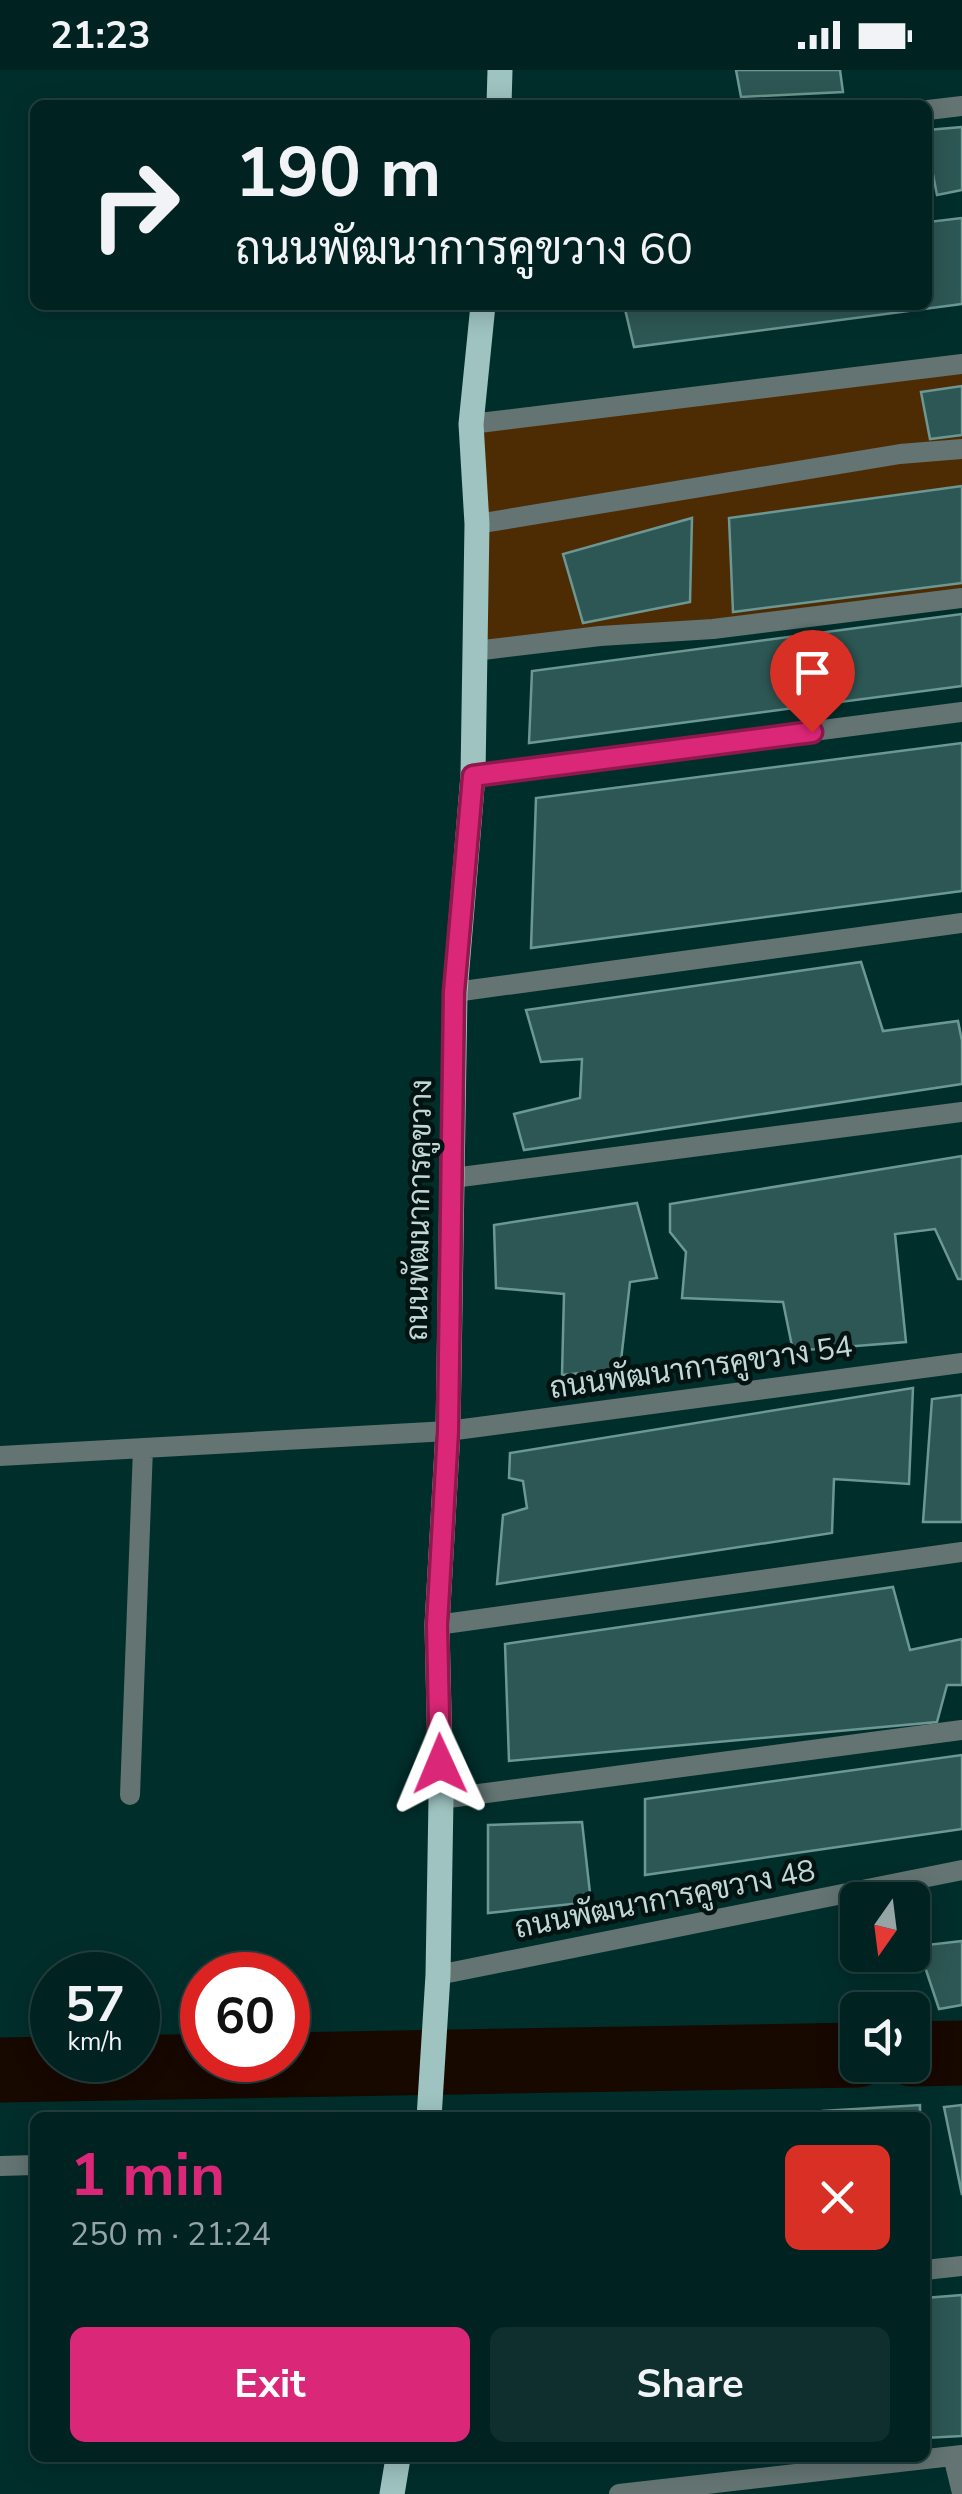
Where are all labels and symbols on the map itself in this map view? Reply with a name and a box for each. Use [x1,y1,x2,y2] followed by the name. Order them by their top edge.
[770,630,855,733] pin
[397,1079,442,1341] street label: ถนนพัฒนาการคูขวาง
[547,1326,855,1409] street label: ถนนพัฒนาการคูขวาง 54
[388,1712,492,1816] position arrow
[511,1850,819,1949] street label: ถนนพัฒนาการคูขวาง 48
[840,1882,930,1972] north arrow
[180,1952,310,2082] speed limit sign: 60

